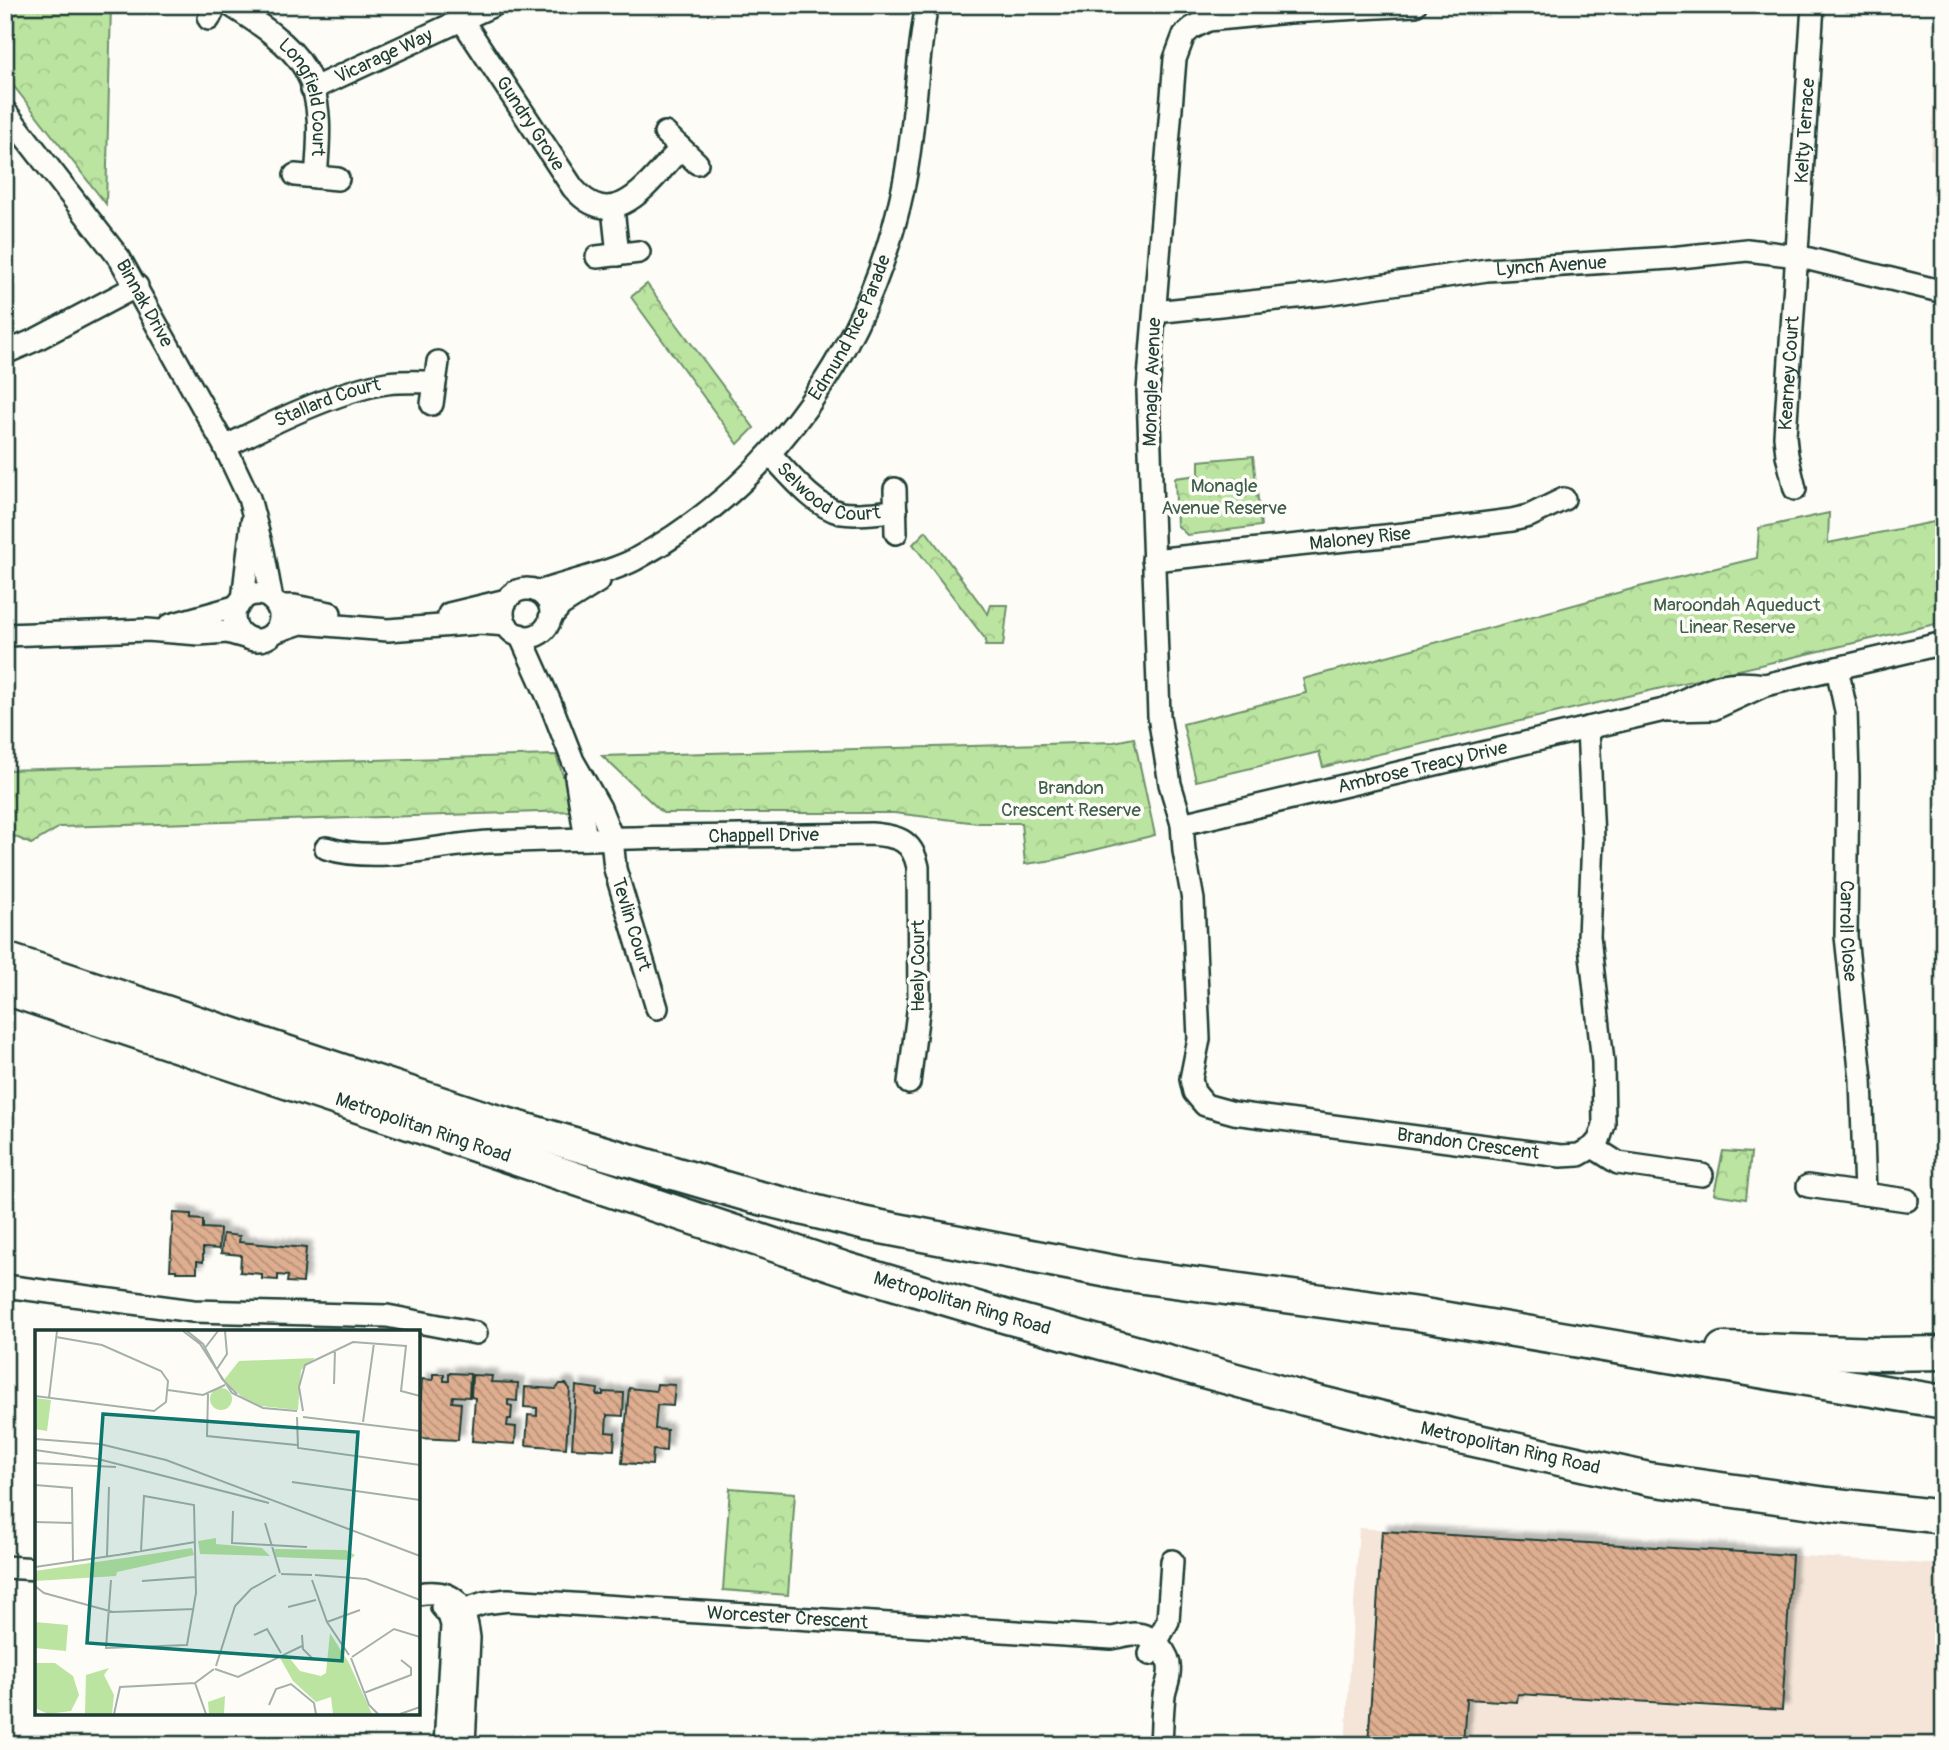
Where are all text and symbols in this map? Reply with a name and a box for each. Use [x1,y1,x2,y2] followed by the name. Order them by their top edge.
[331,23,437,89] street label: Vicarage Way
[273,33,331,157] street label: Longfield Court
[490,72,571,176] street label: Gundry Grove
[1789,77,1820,184] street label: Kelty Terrace
[1495,250,1608,281] street label: Lynch Avenue
[803,251,896,405] street label: Edmund Rice Parade
[111,255,179,352] street label: Binnak Drive
[1773,315,1805,431] street label: Kearney Court
[1138,316,1166,447] street label: Monagle Avenue
[270,372,383,433] street label: Stallard Court
[771,457,882,526] street label: Selwood Court
[1161,474,1287,520] park label: Monagle Avenue Reserve
[1308,521,1413,556] street label: Maloney Rise
[1653,593,1821,639] park label: Maroondah Aqueduct Linear Reserve
[1335,735,1510,799] street label: Ambrose Treacy Drive
[1001,776,1142,822] park label: Brandon Crescent Reserve
[708,823,820,848] street label: Chappell Drive
[606,875,657,974] street label: Tevlin Court
[1834,880,1863,983] street label: Carroll Close
[906,920,930,1012] street label: Healy Court
[332,1087,514,1168] street label: Metropolitan Ring Road
[1395,1123,1541,1165] street label: Brandon Crescent
[871,1266,1054,1341] street label: Metropolitan Ring Road
[35,1330,420,1715] inset map
[1418,1416,1603,1480] street label: Metropolitan Ring Road
[706,1601,869,1635] street label: Worcester Crescent

